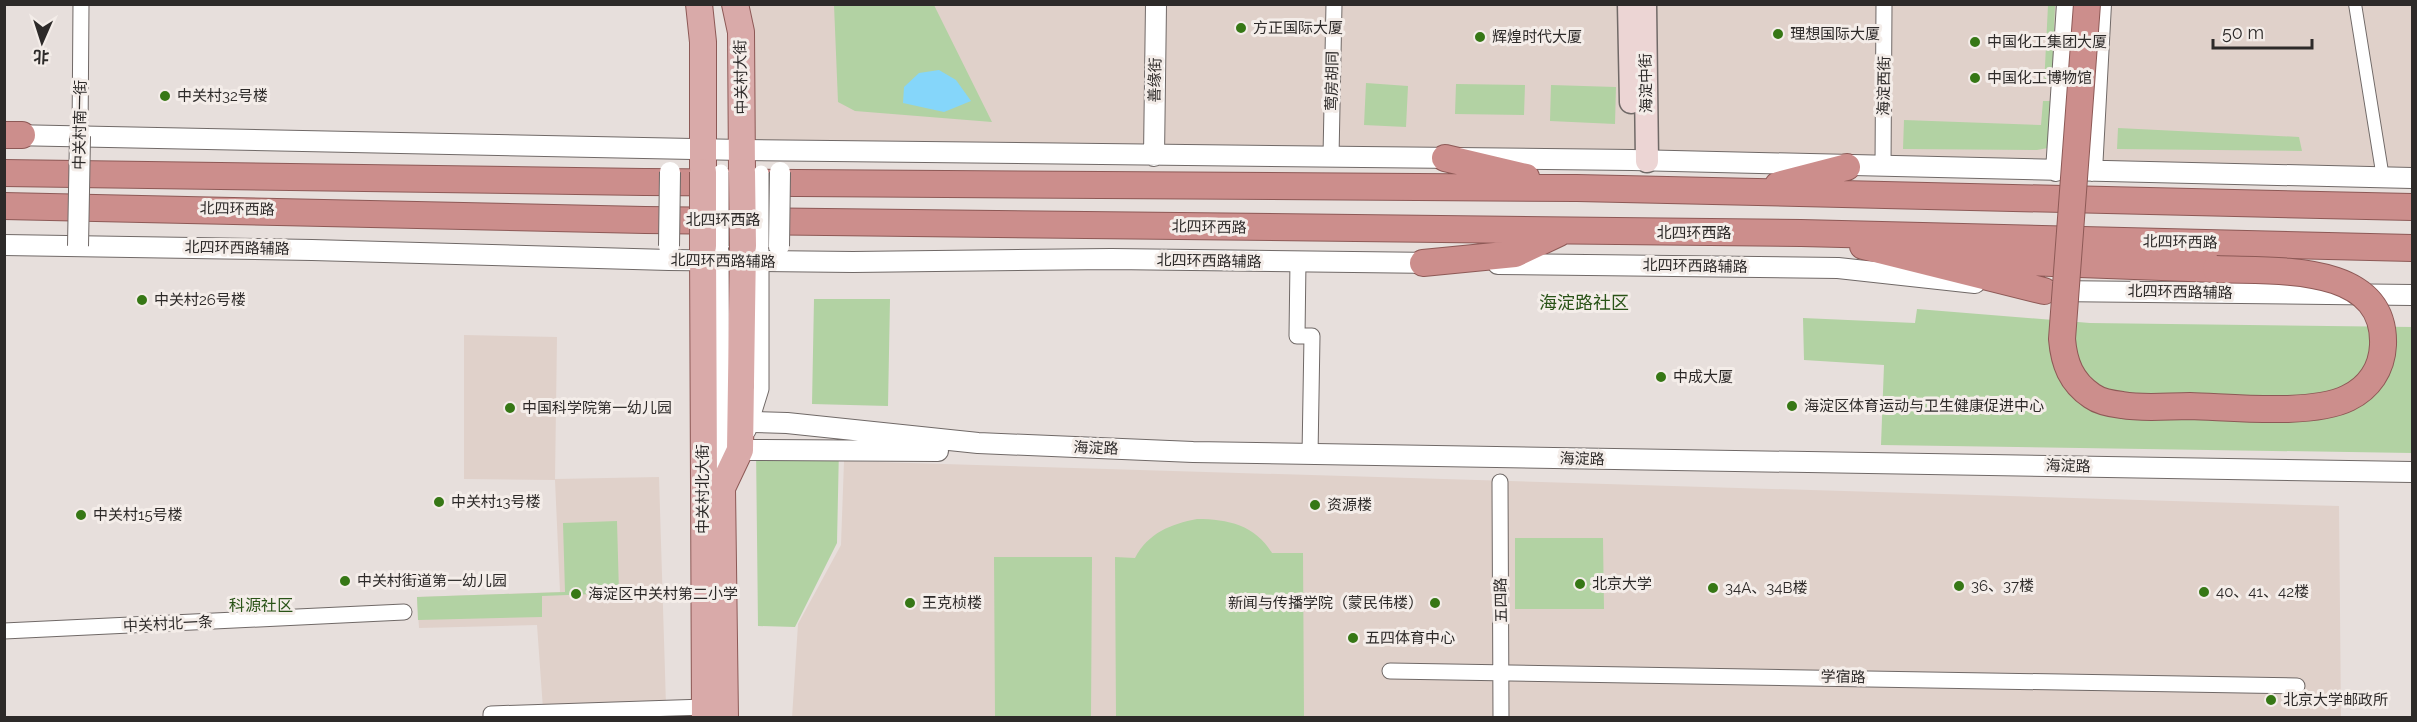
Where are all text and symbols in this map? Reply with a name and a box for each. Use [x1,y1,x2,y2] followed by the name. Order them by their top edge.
[12,12,72,72] north arrow
[2213,12,2312,50] scale bar
[1253,19,1343,37] place label: 方正国际大厦
[1234,21,1248,35] marker: 方正国际大厦
[2222,22,2264,43] text: 50 m
[1790,25,1880,43] place label: 理想国际大厦
[1771,27,1785,41] marker: 理想国际大厦
[1492,28,1582,46] place label: 辉煌时代大厦
[1473,30,1487,44] marker: 辉煌时代大厦
[1987,33,2107,51] place label: 中国化工集团大厦
[1968,35,1982,49] marker: 中国化工集团大厦
[731,39,751,115] street label: 中关村大街
[33,47,50,66] text: 北
[1322,51,1342,111] street label: 莺房胡同
[1636,53,1656,113] street label: 海淀中街
[1874,56,1894,116] street label: 海淀西街
[1146,57,1164,103] street label: 善缘街
[1987,69,2092,87] place label: 中国化工博物馆
[1968,71,1982,85] marker: 中国化工博物馆
[70,80,90,170] street label: 中关村南一街
[177,87,268,105] place label: 中关村32号楼
[158,89,172,103] marker: 中关村32号楼
[199,199,275,219] street label: 北四环西路
[685,211,761,229] street label: 北四环西路
[1171,217,1247,237] street label: 北四环西路
[1656,224,1732,242] street label: 北四环西路
[2142,232,2218,252] street label: 北四环西路
[184,238,290,258] street label: 北四环西路辅路
[670,251,776,271] street label: 北四环西路辅路
[1156,251,1262,271] street label: 北四环西路辅路
[1642,256,1748,276] street label: 北四环西路辅路
[2127,282,2233,302] street label: 北四环西路辅路
[154,291,246,309] place label: 中关村26号楼
[1539,292,1629,313] district label: 海淀路社区
[135,293,149,307] marker: 中关村26号楼
[1673,368,1733,386] place label: 中成大厦
[1654,370,1668,384] marker: 中成大厦
[1804,397,2044,415] place label: 海淀区体育运动与卫生健康促进中心
[522,399,672,417] place label: 中国科学院第一幼儿园
[1785,399,1799,413] marker: 海淀区体育运动与卫生健康促进中心
[503,401,517,415] marker: 中国科学院第一幼儿园
[1073,438,1119,458] street label: 海淀路
[694,444,712,534] street label: 中关村北大街
[1559,450,1605,468] street label: 海淀路
[2045,457,2091,475] street label: 海淀路
[451,493,540,511] place label: 中关村13号楼
[432,495,446,509] marker: 中关村13号楼
[1327,496,1372,514] place label: 资源楼
[1308,498,1322,512] marker: 资源楼
[93,506,183,524] place label: 中关村15号楼
[74,508,88,522] marker: 中关村15号楼
[357,572,507,590] place label: 中关村街道第一幼儿园
[338,574,352,588] marker: 中关村街道第一幼儿园
[1592,575,1652,593] place label: 北京大学
[1492,577,1510,623] street label: 五四路
[1573,577,1587,591] marker: 北京大学
[1971,577,2034,595] place label: 36、37楼
[1725,579,1808,597] place label: 34A、34B楼
[1952,579,1966,593] marker: 36、37楼
[1706,581,1720,595] marker: 34A、34B楼
[2216,583,2309,601] place label: 40、41、42楼
[588,585,738,603] place label: 海淀区中关村第二小学
[2197,585,2211,599] marker: 40、41、42楼
[569,587,583,601] marker: 海淀区中关村第二小学
[922,594,982,612] place label: 王克桢楼
[1228,594,1423,612] place label: 新闻与传播学院（蒙民伟楼）
[229,596,293,615] district label: 科源社区
[903,596,917,610] marker: 王克桢楼
[1428,596,1442,610] marker: 新闻与传播学院（蒙民伟楼）
[123,613,213,635] street label: 中关村北一条
[1365,629,1455,647] place label: 五四体育中心
[1346,631,1360,645] marker: 五四体育中心
[1820,668,1866,686] street label: 学宿路
[2283,691,2388,709] place label: 北京大学邮政所
[2264,693,2278,707] marker: 北京大学邮政所

